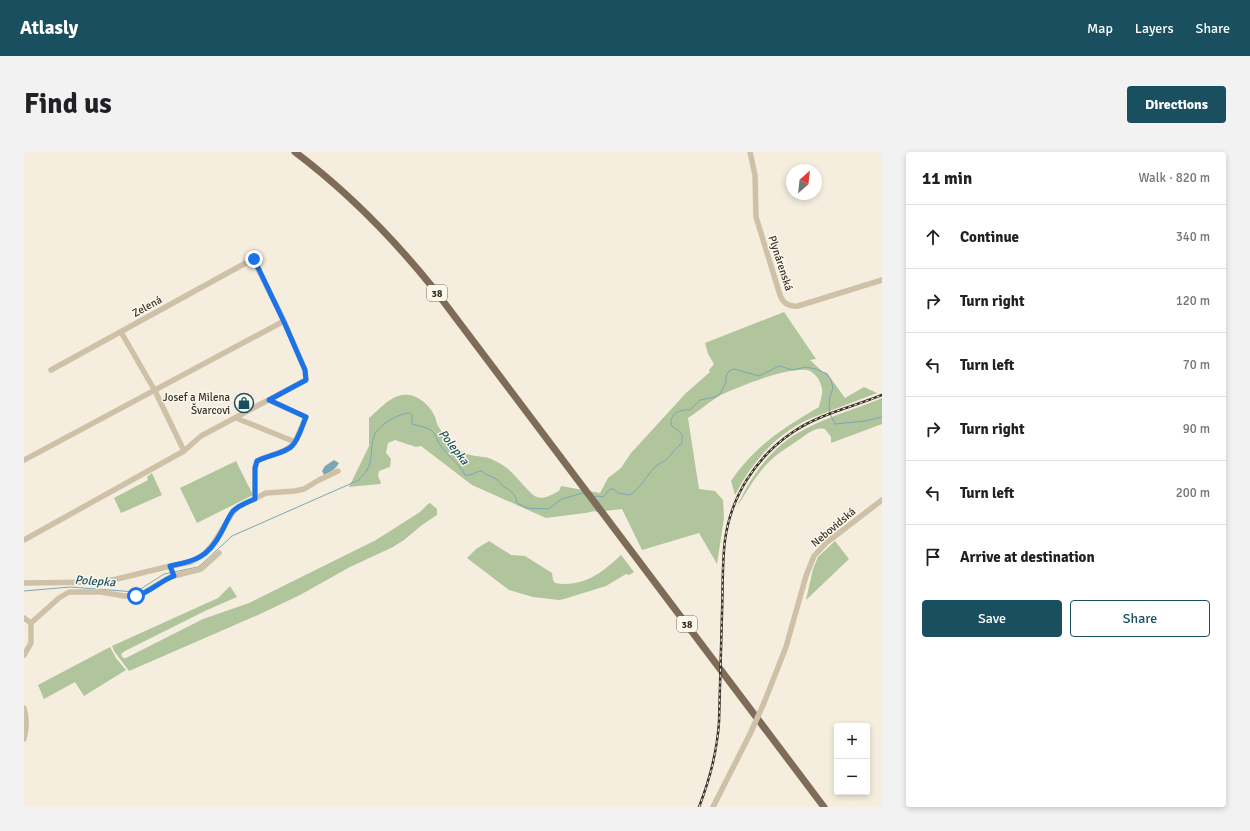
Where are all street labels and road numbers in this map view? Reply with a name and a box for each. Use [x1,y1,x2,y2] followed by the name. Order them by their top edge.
[765,234,796,293] street label: Plynárenská
[427,285,447,301] road number: 38
[130,293,165,320] street label: Zelená
[808,505,858,550] street label: Nebovidská
[677,616,697,632] road number: 38

